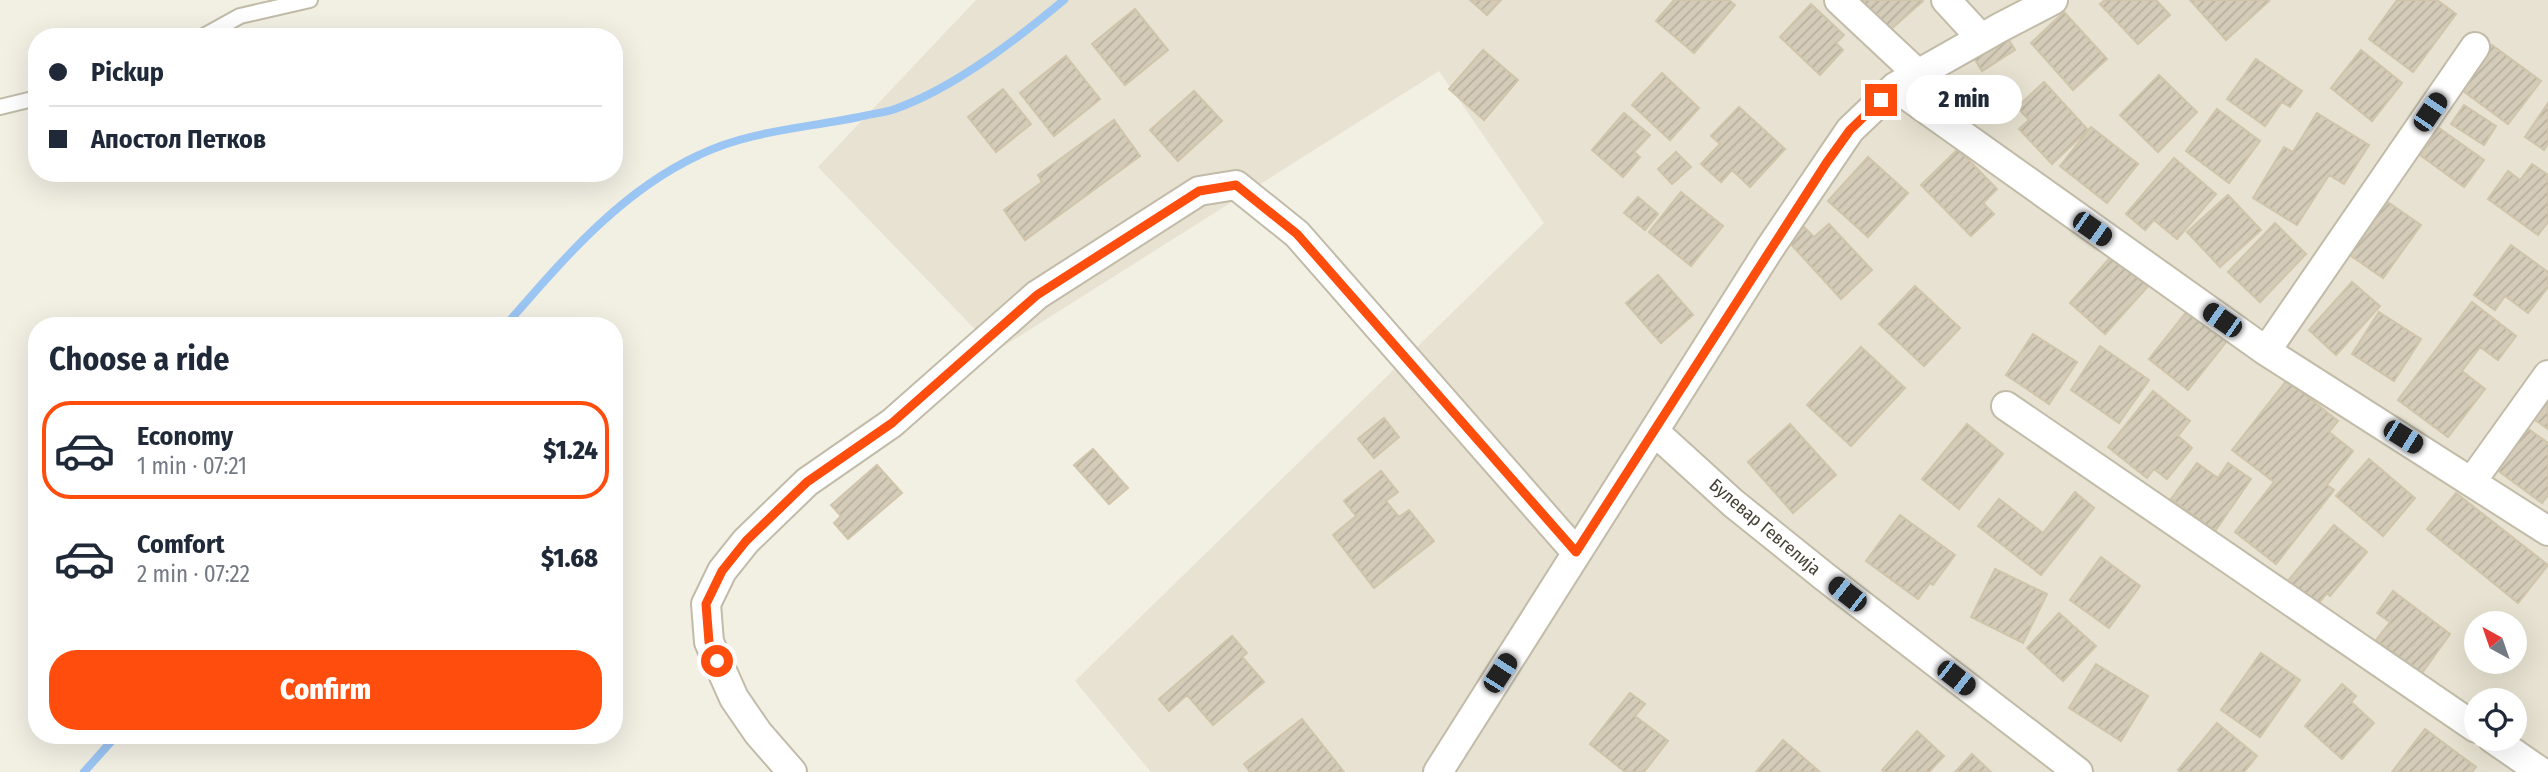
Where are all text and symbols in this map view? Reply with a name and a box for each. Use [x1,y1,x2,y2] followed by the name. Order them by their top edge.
[91,57,164,88] text: Pickup
[1906,76,2021,124] callout: 2 min
[1865,84,1897,116] route end
[1939,85,1989,113] text: 2 min
[2410,89,2451,135] car
[91,124,266,155] text: Апостол Петков
[2069,208,2116,250] car
[2199,299,2246,341] car
[49,340,230,378] text: Choose a ride
[2380,417,2427,457] car
[53,419,116,482] icon: car
[137,421,233,452] text: Economy
[543,435,598,466] text: $1.24
[137,452,247,480] text: 1 min · 07:21
[1705,474,1825,580] street label: Булевар Гевгелија
[53,527,116,590] icon: car
[137,529,225,560] text: Comfort
[541,543,598,574] text: $1.68
[137,560,250,588] text: 2 min · 07:22
[1824,573,1871,615] car
[2464,611,2527,674] north arrow
[2464,611,2527,751] map controls
[701,645,733,677] route start
[49,650,602,730] button: Confirm
[1480,650,1521,696] car
[1933,657,1980,699] car
[2464,688,2527,751] button: locate

